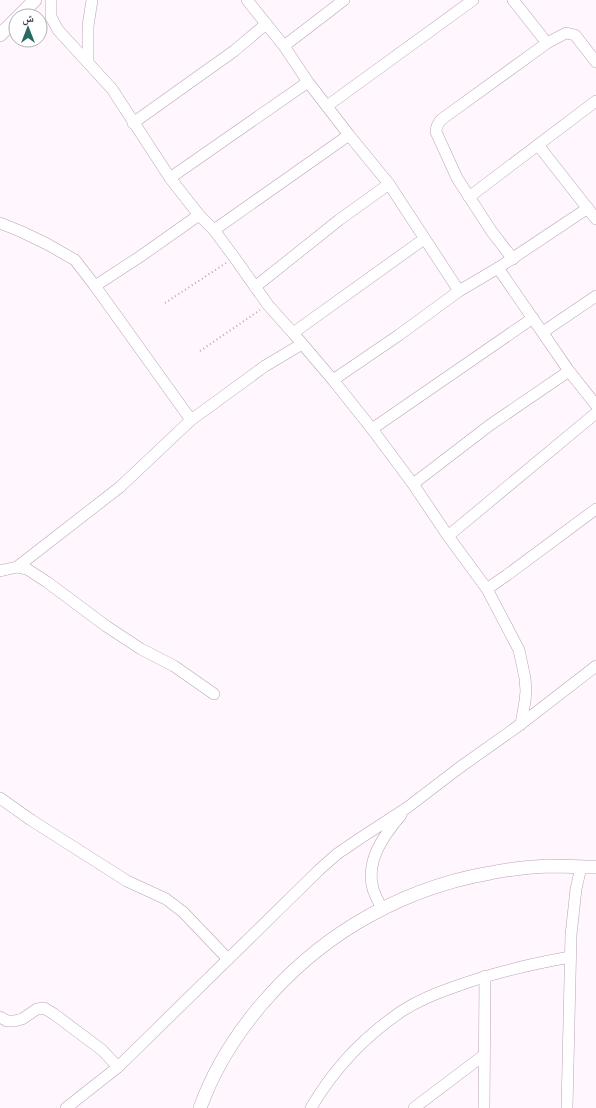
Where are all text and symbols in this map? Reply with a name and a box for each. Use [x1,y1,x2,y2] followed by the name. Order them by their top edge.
[8,8,48,48] north arrow
[22,10,34,26] text: ش

